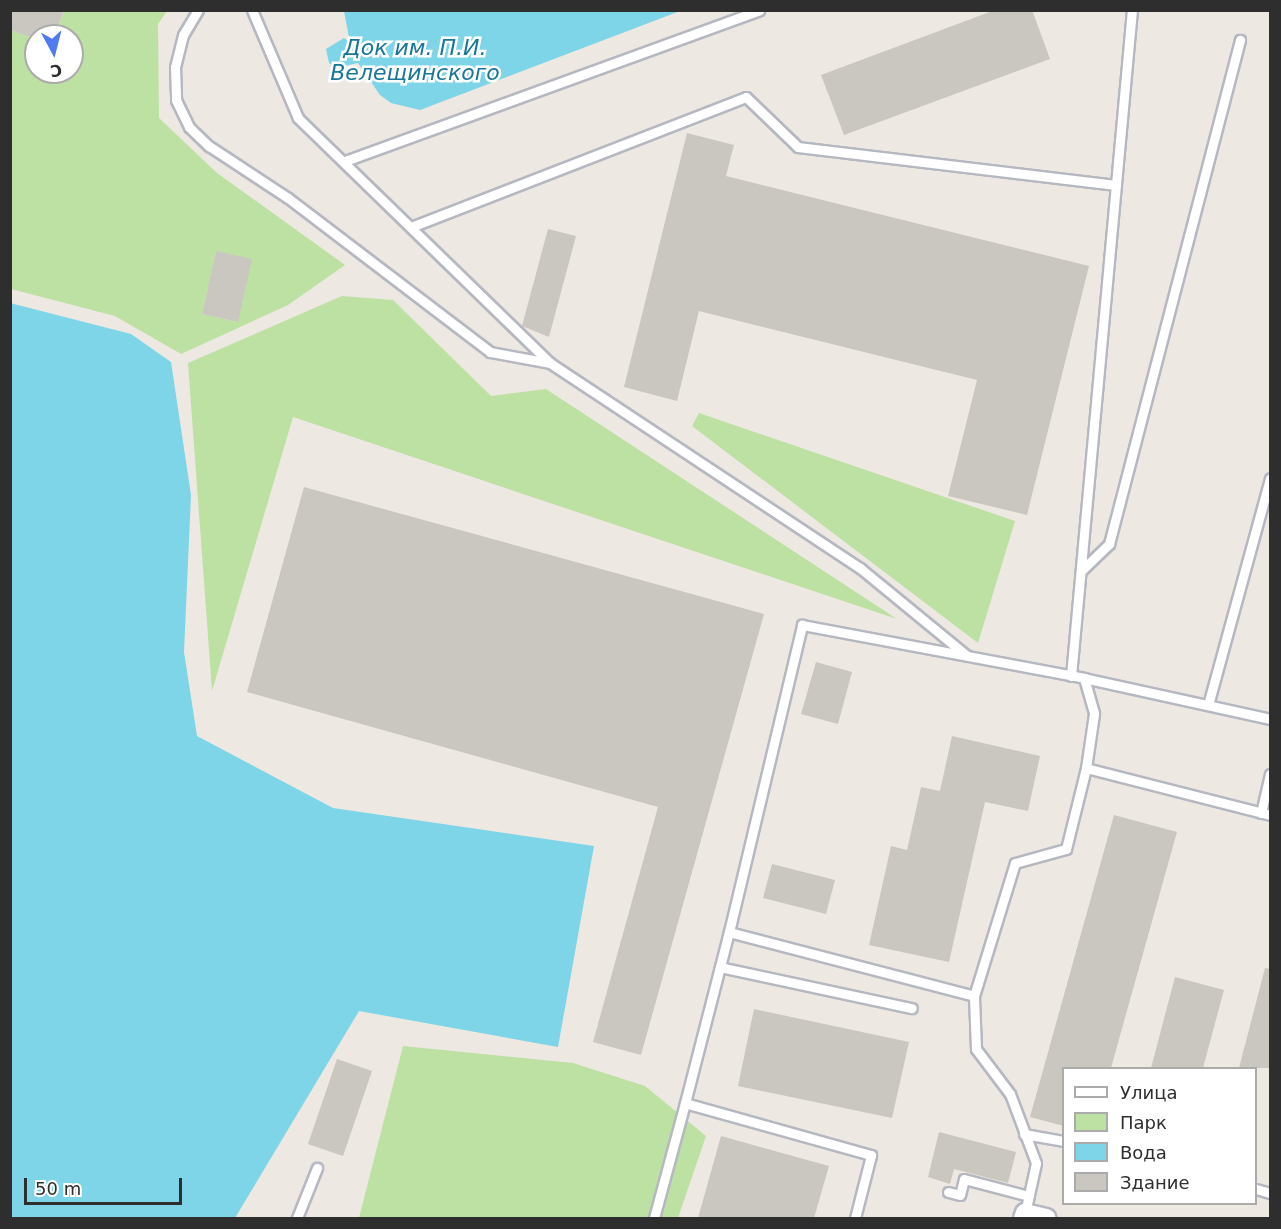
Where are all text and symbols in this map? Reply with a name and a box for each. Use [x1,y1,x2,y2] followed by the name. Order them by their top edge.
[24,24,84,84] north arrow
[330,34,500,86] water label: Док им. П.И. Велещинского
[49,60,63,81] text: С
[1062,1067,1257,1205] legend
[1120,1082,1177,1103] text: Улица
[1120,1112,1167,1133] text: Парк
[1120,1142,1167,1163] text: Вода
[27,1166,184,1204] scale bar
[1120,1172,1190,1193] text: Здание
[35,1178,81,1199] text: 50 m

